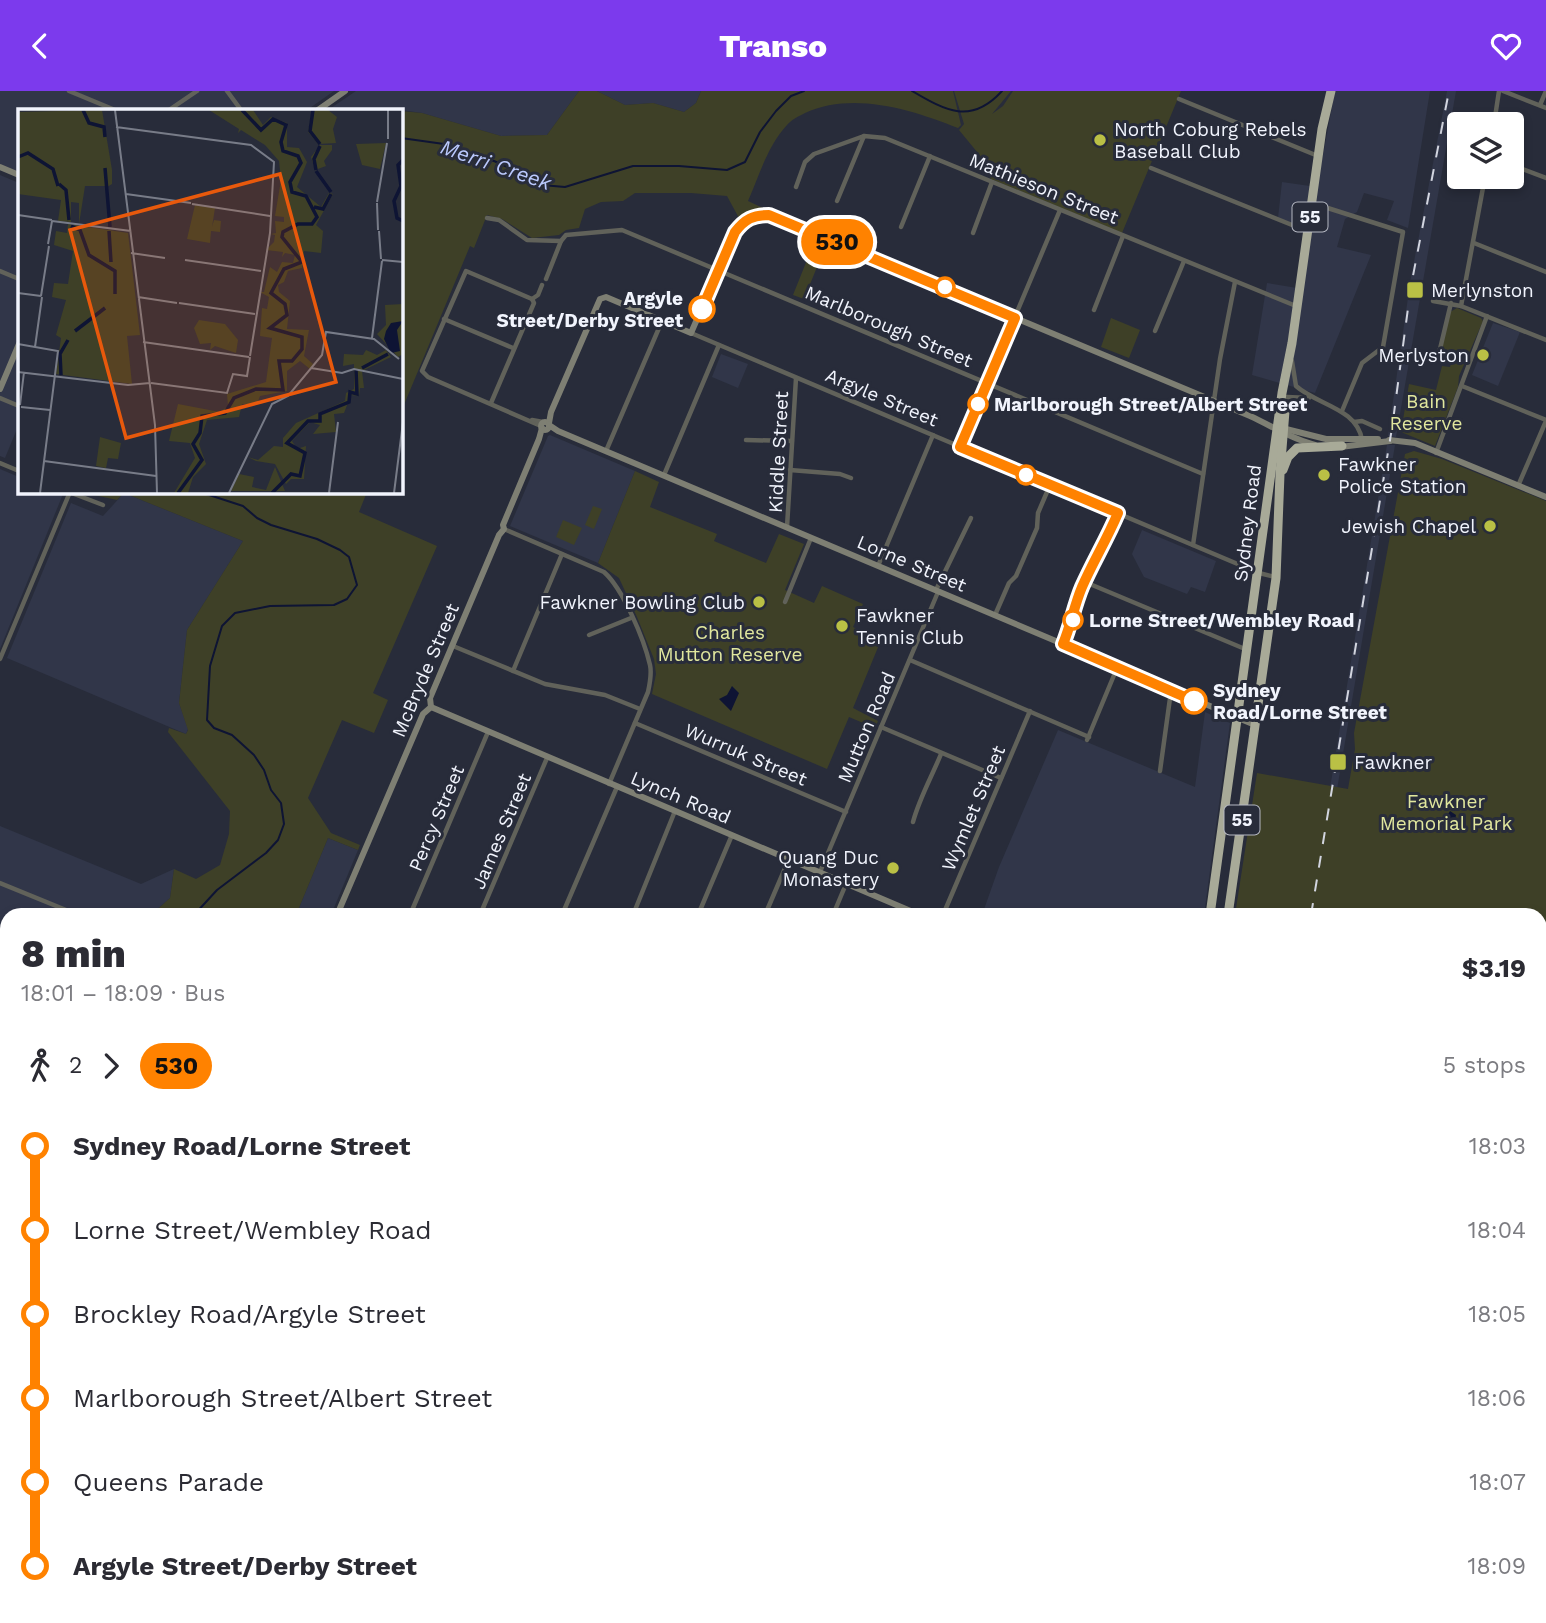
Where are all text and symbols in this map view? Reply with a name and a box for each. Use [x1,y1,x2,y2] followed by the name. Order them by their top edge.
[21,27,59,65] icon: back
[719,27,827,65] text: Transo
[1487,27,1525,65] icon: heart
[18,109,402,493] inset map
[1447,112,1524,189] map controls
[1447,112,1524,189] button: layers
[1114,118,1307,163] place label: North Coburg Rebels Baseball Club
[1092,132,1108,148] marker: North Coburg Rebels Baseball Club
[437,134,555,195] water label: Merri Creek
[966,148,1122,229] street label: Mathieson Street
[1292,203,1328,231] road number: 55
[797,219,877,265] line badge: 530
[815,228,859,256] text: 530
[935,277,955,297] unlabelled marker
[1431,279,1534,302] place label: Merlynston
[1405,280,1425,300] marker: Merlynston
[802,281,976,372] street label: Marlborough Street
[496,287,684,332] place label: Argyle Street/Derby Street
[689,296,715,322] marker: Argyle Street/Derby Street
[1378,344,1469,367] place label: Merlyston
[1475,347,1491,363] marker: Merlyston
[822,363,942,432] street label: Argyle Street
[1390,390,1462,435] park label: Bain Reserve
[764,391,793,513] street label: Kiddle Street
[994,393,1308,416] place label: Marlborough Street/Albert Street
[968,394,988,414] marker: Marlborough Street/Albert Street
[1338,453,1466,498] place label: Fawkner Police Station
[1229,463,1266,583] street label: Sydney Road
[1016,465,1036,485] unlabelled marker
[1316,467,1332,483] marker: Fawkner Police Station
[1341,515,1476,538] place label: Jewish Chapel
[1482,518,1498,534] marker: Jewish Chapel
[854,530,970,597] street label: Lorne Street
[540,591,745,614] place label: Fawkner Bowling Club
[751,594,767,610] marker: Fawkner Bowling Club
[387,600,464,741] street label: McBryde Street
[856,604,964,649] place label: Fawkner Tennis Club
[1089,609,1354,632] place label: Lorne Street/Wembley Road
[1063,610,1083,630] marker: Lorne Street/Wembley Road
[834,618,850,634] marker: Fawkner Tennis Club
[658,621,803,666] park label: Charles Mutton Reserve
[833,668,900,786] street label: Mutton Road
[1213,679,1388,724] place label: Sydney Road/Lorne Street
[1181,688,1207,714] marker: Sydney Road/Lorne Street
[681,718,811,791] street label: Wurruk Street
[937,742,1010,874] street label: Wymlet Street
[1354,751,1433,774] place label: Fawkner
[1328,752,1348,772] marker: Fawkner
[404,762,469,875] street label: Percy Street
[627,766,734,829] street label: Lynch Road
[467,770,536,893] street label: James Street
[1380,790,1513,835] park label: Fawkner Memorial Park
[1224,805,1260,835] road number: 55
[778,846,879,891] place label: Quang Duc Monastery
[885,860,901,876] marker: Quang Duc Monastery
[21,932,126,976] text: 8 min
[1462,953,1526,983] text: $3.19
[21,980,225,1007] text: 18:01 – 18:09 · Bus
[21,1047,59,1085] icon: walk
[92,1047,130,1085] icon: forward
[69,1052,82,1079] text: 2
[154,1052,198,1080] text: 530
[1443,1052,1526,1079] text: 5 stops
[73,1131,410,1161] text: Sydney Road/Lorne Street
[1469,1133,1526,1160] text: 18:03
[73,1215,432,1245] text: Lorne Street/Wembley Road
[1468,1217,1526,1244] text: 18:04
[73,1299,426,1329] text: Brockley Road/Argyle Street
[1468,1301,1526,1328] text: 18:05
[73,1383,492,1413] text: Marlborough Street/Albert Street
[1468,1385,1526,1412] text: 18:06
[73,1467,264,1497] text: Queens Parade
[1469,1469,1526,1496] text: 18:07
[73,1551,417,1581] text: Argyle Street/Derby Street
[1468,1553,1526,1580] text: 18:09

